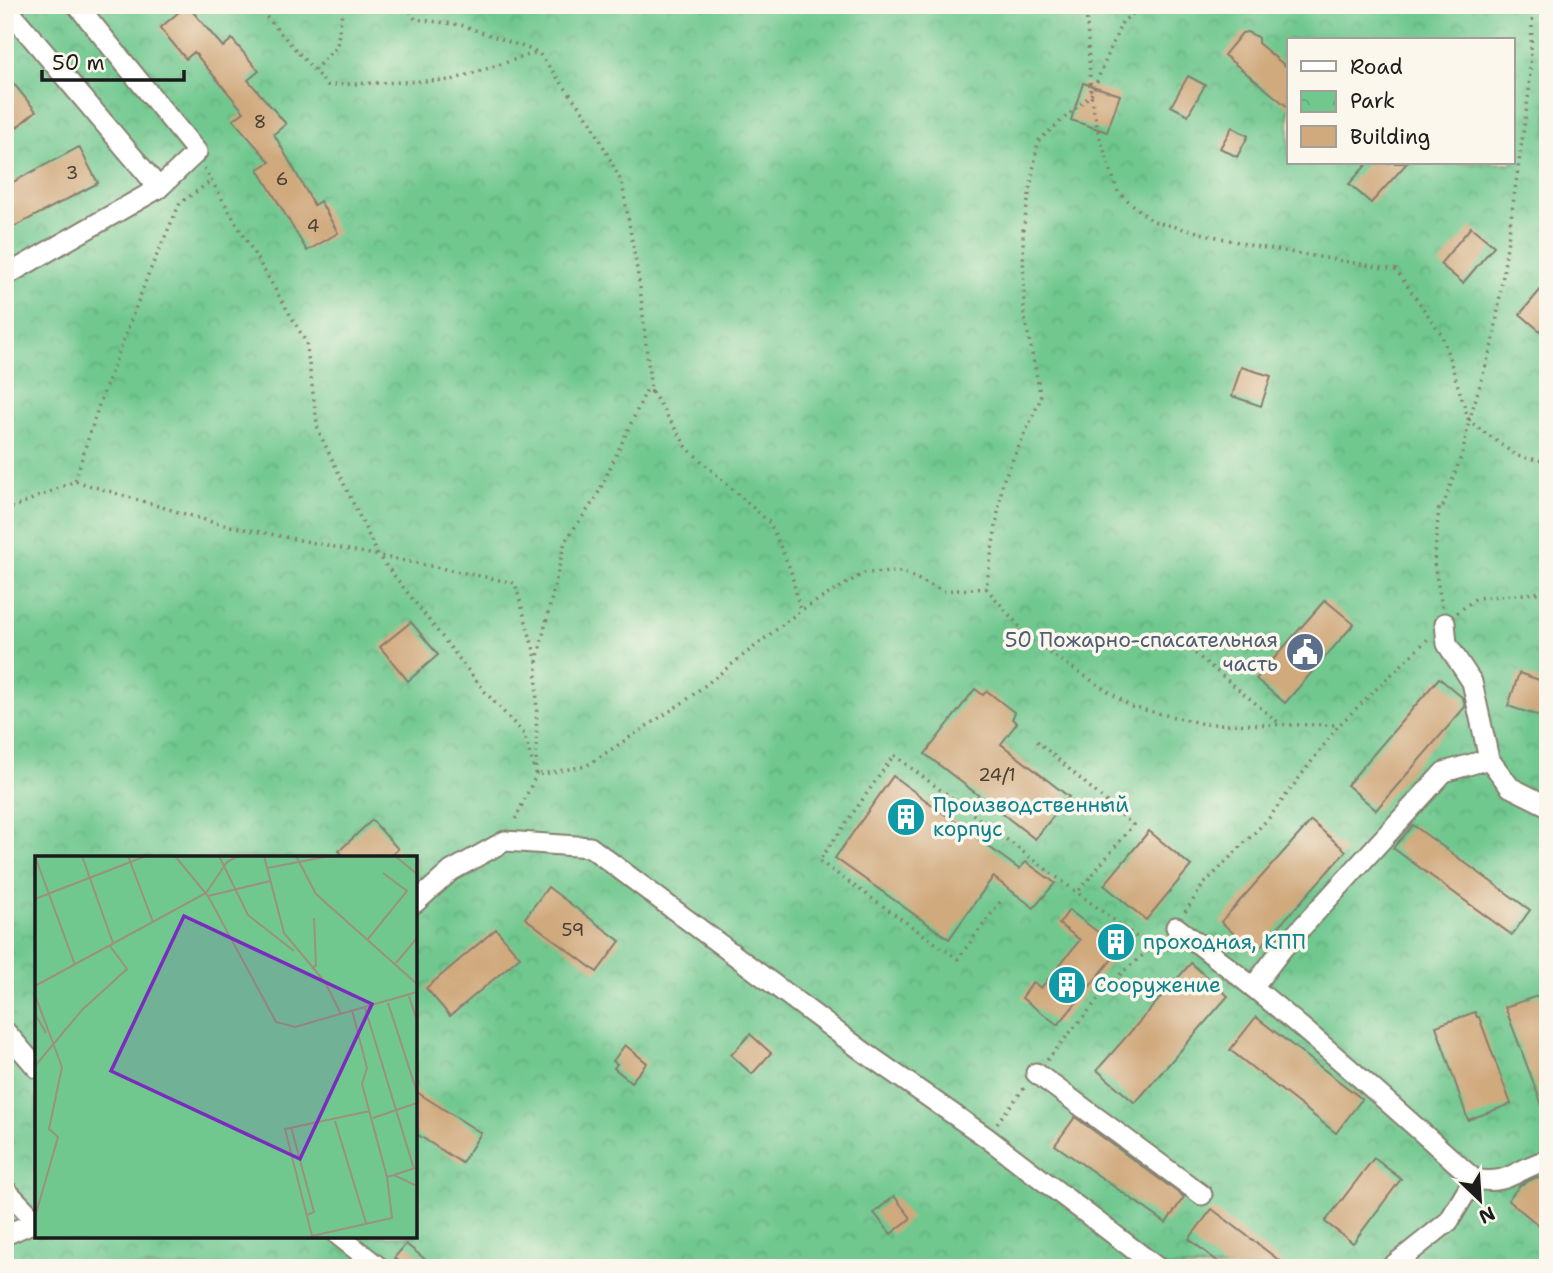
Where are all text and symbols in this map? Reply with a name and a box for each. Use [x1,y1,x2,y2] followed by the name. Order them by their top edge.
[42,38,184,82] scale bar
[1287,38,1514,164] legend
[52,49,105,77] text: 50 m
[1350,53,1403,81] text: Road
[1350,87,1395,115] text: Park
[254,110,266,134] house number: 8
[1350,123,1430,151] text: Building
[66,161,78,185] house number: 3
[276,167,288,191] house number: 6
[307,214,319,238] house number: 4
[1005,626,1278,678] place label: 50 Пожарно-спасательная часть
[1284,631,1326,673] public building icon: 50 Пожарно-спасательная часть
[978,763,1016,787] house number: 24/1
[933,791,1129,843] place label: Производственный корпус
[885,796,927,838] building icon: Производственный корпус
[35,856,416,1238] inset map
[562,918,584,942] house number: 59
[1095,921,1137,963] building icon: проходная, КПП
[1143,928,1306,956] place label: проходная, КПП
[1046,964,1088,1006] building icon: Сооружение
[1094,971,1221,999] place label: Сооружение
[1444,1164,1514,1234] north arrow
[1475,1200,1499,1229] text: N

